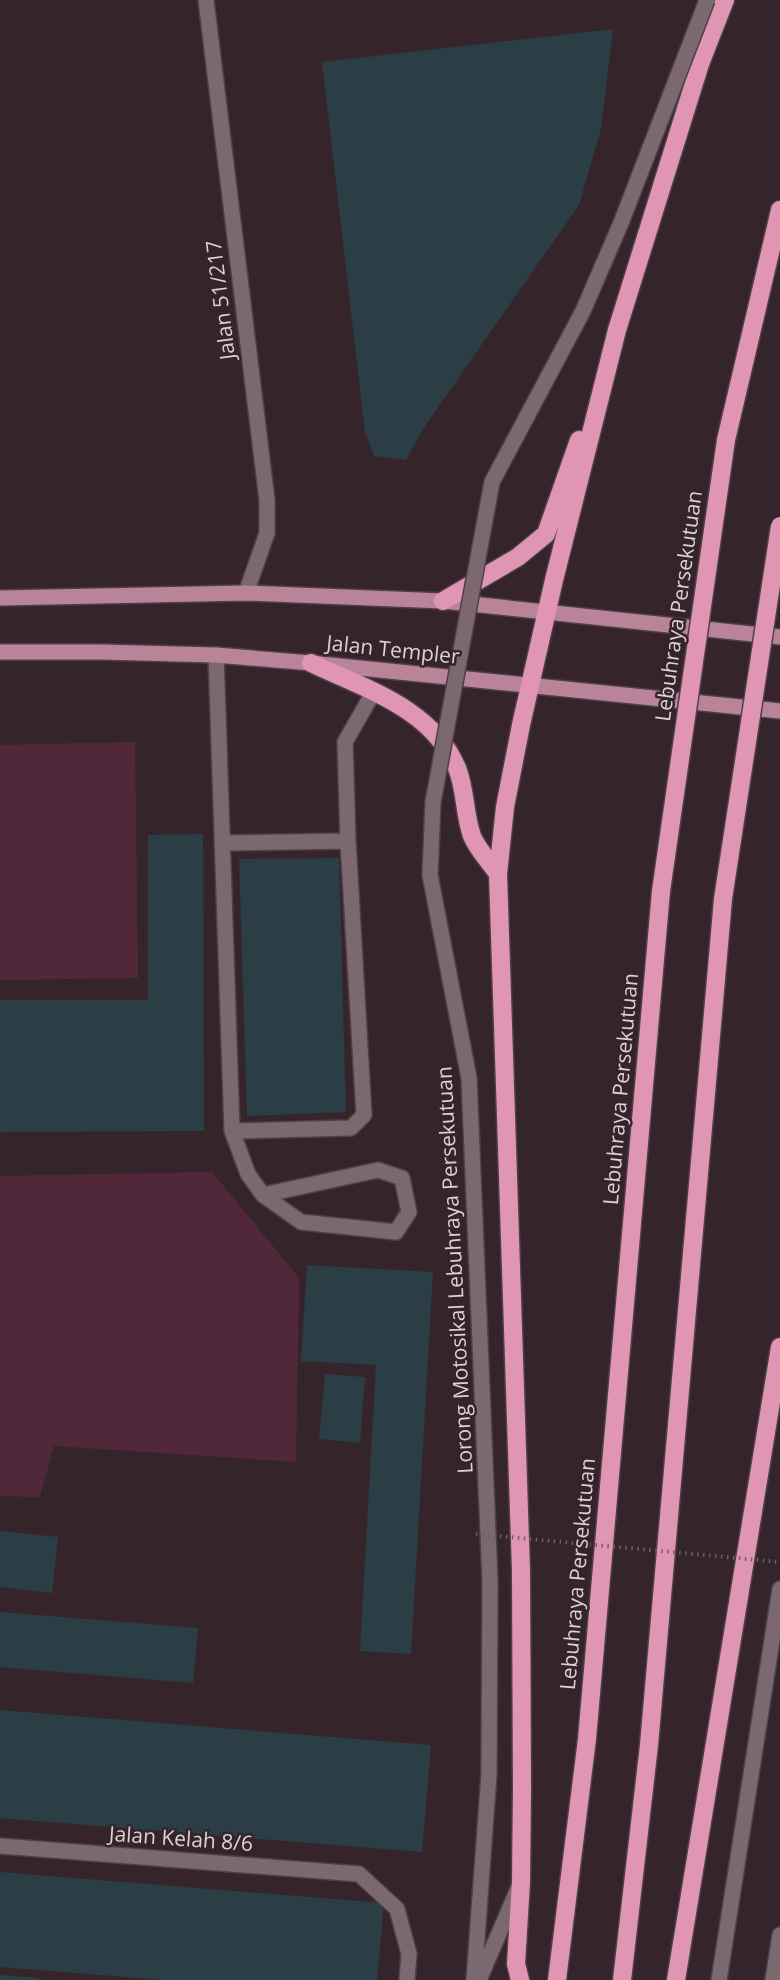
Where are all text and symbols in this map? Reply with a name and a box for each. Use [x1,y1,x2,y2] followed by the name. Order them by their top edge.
[199,239,241,364] street label: Jalan 51/217
[648,489,708,723] street label: Lebuhraya Persekutuan
[323,628,462,670] street label: Jalan Templer
[596,972,644,1206] street label: Lebuhraya Persekutuan
[429,1066,479,1474] street label: Lorong Motosikal Lebuhraya Persekutuan
[553,1457,601,1691] street label: Lebuhraya Persekutuan
[106,1819,254,1857] street label: Jalan Kelah 8/6

